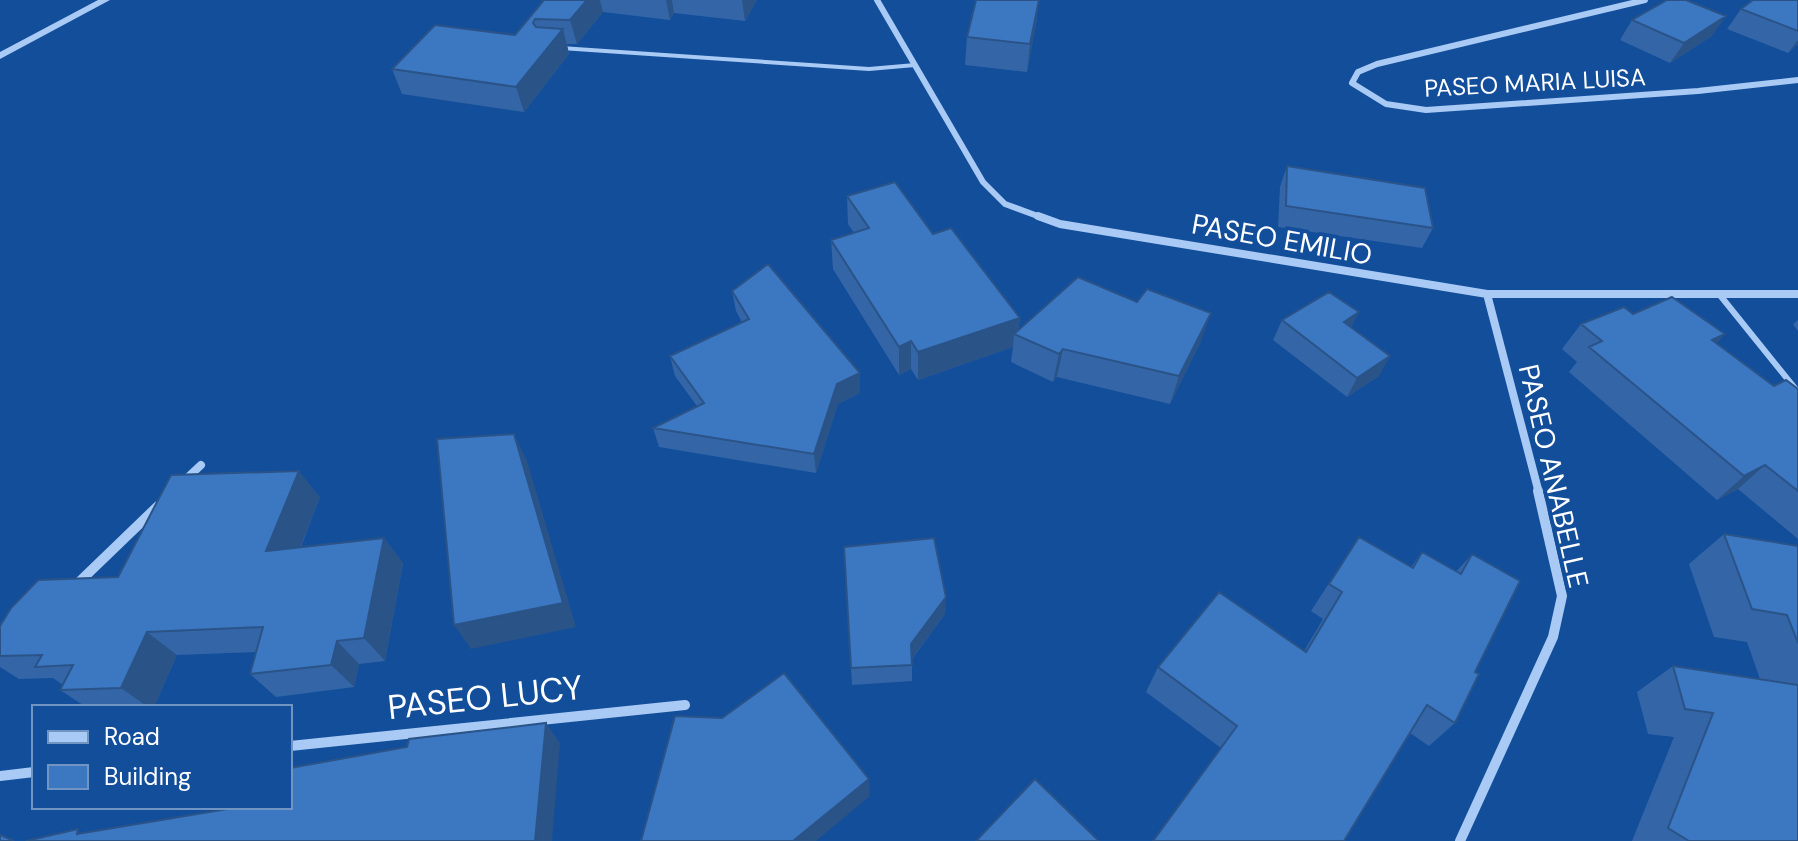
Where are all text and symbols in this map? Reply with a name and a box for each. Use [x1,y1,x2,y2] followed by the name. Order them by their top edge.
[1424,61,1646,104] street label: PASEO MARIA LUISA
[1189,205,1375,274] street label: PASEO EMILIO
[1510,361,1597,591] street label: PASEO ANABELLE
[385,665,585,730] street label: PASEO LUCY
[32,705,292,809] legend
[104,721,160,752] text: Road
[104,761,191,792] text: Building

